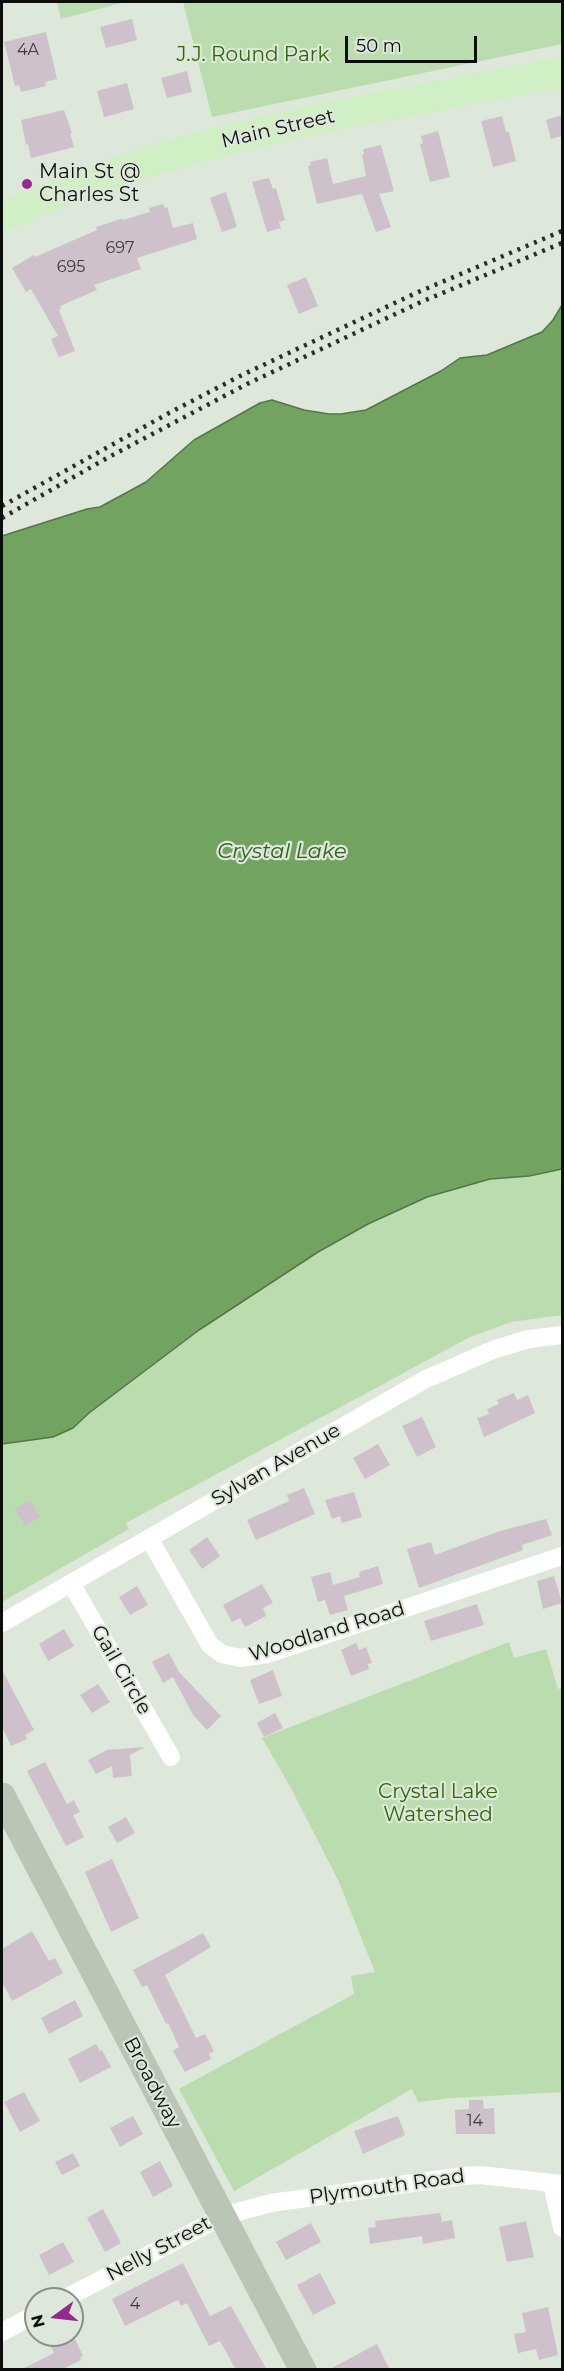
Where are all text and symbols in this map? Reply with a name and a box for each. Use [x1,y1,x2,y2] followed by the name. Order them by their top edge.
[348,24,480,62] scale bar
[356,35,402,57] text: 50 m
[17,40,39,60] house number: 4A
[176,43,330,67] park label: J.J. Round Park
[219,104,337,154] street label: Main Street
[39,160,140,207] place label: Main St @ Charles St
[20,177,34,191] marker: Main St @ Charles St
[106,238,134,258] house number: 697
[57,257,85,277] house number: 695
[217,839,347,865] water label: Crystal Lake
[207,1418,345,1512] street label: Sylvan Avenue
[246,1597,408,1667] street label: Woodland Road
[86,1621,156,1719] street label: Gail Circle
[378,1780,498,1827] park label: Crystal Lake Watershed
[118,2033,186,2133] street label: Broadway
[467,2111,483,2131] house number: 14
[308,2164,466,2210] street label: Plymouth Road
[102,2211,216,2287] street label: Nelly Street
[24,2287,84,2347] north arrow
[130,2294,140,2314] house number: 4
[27,2313,49,2330] text: N

